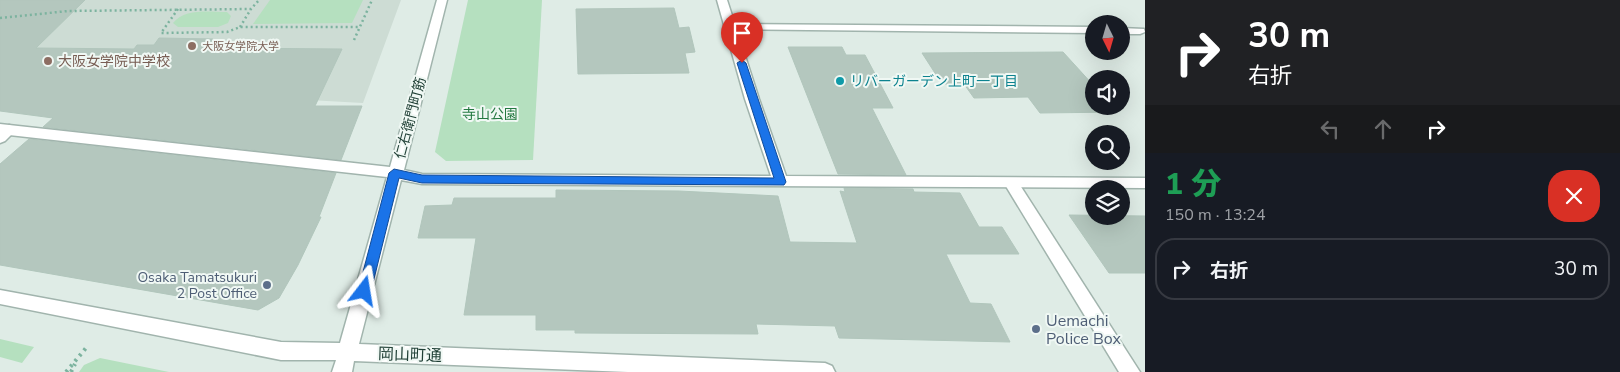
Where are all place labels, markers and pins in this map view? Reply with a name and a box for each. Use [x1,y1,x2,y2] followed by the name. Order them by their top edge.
[721,12,763,63] pin
[202,39,279,54] place label: 大阪女学院大学
[186,40,198,52] marker: 大阪女学院大学
[58,52,170,71] place label: 大阪女学院中学校
[42,55,54,67] marker: 大阪女学院中学校
[850,72,1018,91] place label: リバーガーデン上町一丁目
[834,75,846,87] marker: リバーガーデン上町一丁目
[137,268,257,303] place label: Osaka Tamatsukuri 2 Post Office
[261,279,273,291] marker: Osaka Tamatsukuri 2 Post Office
[1046,310,1122,350] place label: Uemachi Police Box
[1030,323,1042,335] marker: Uemachi Police Box

